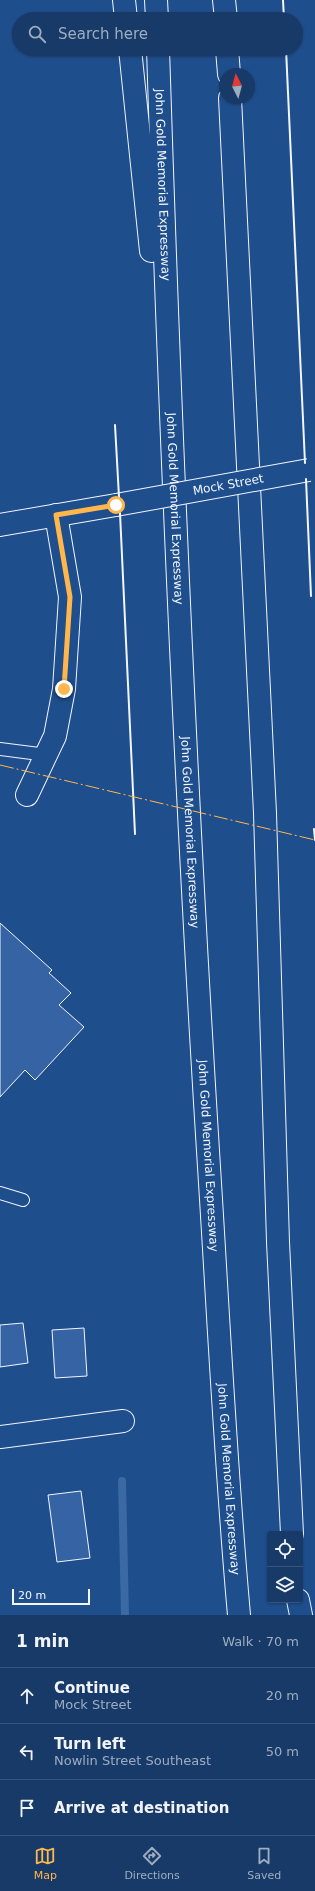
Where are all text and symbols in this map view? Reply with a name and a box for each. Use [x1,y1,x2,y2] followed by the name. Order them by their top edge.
[12,12,303,56] search box
[26,23,48,45] icon: search
[58,25,148,43] text: Search here
[219,68,255,104] north arrow
[152,88,173,281] street label: John Gold Memorial Expressway
[164,411,186,605] street label: John Gold Memorial Expressway
[192,471,265,498] street label: Mock Street
[107,496,125,514] route start
[55,680,73,698] route end
[178,735,202,929] street label: John Gold Memorial Expressway
[195,1058,221,1252] street label: John Gold Memorial Expressway
[215,1382,243,1576] street label: John Gold Memorial Expressway
[267,1531,303,1603] map controls
[267,1531,303,1567] button: locate
[267,1567,303,1603] button: layers
[12,1587,90,1606] scale bar
[18,1589,46,1602] text: 20 m
[16,1631,69,1651] text: 1 min
[222,1634,299,1649] text: Walk · 70 m
[54,1679,130,1697] text: Continue
[16,1685,38,1707] icon: ahead
[266,1688,299,1703] text: 20 m
[54,1697,131,1712] text: Mock Street
[54,1735,126,1753] text: Turn left
[16,1741,38,1763] icon: left
[266,1744,299,1759] text: 50 m
[54,1753,211,1768] text: Nowlin Street Southeast
[16,1797,38,1819] icon: arrive
[54,1799,229,1817] text: Arrive at destination
[34,1845,57,1882] tab: Map
[124,1845,180,1882] tab: Directions
[247,1845,281,1882] tab: Saved

